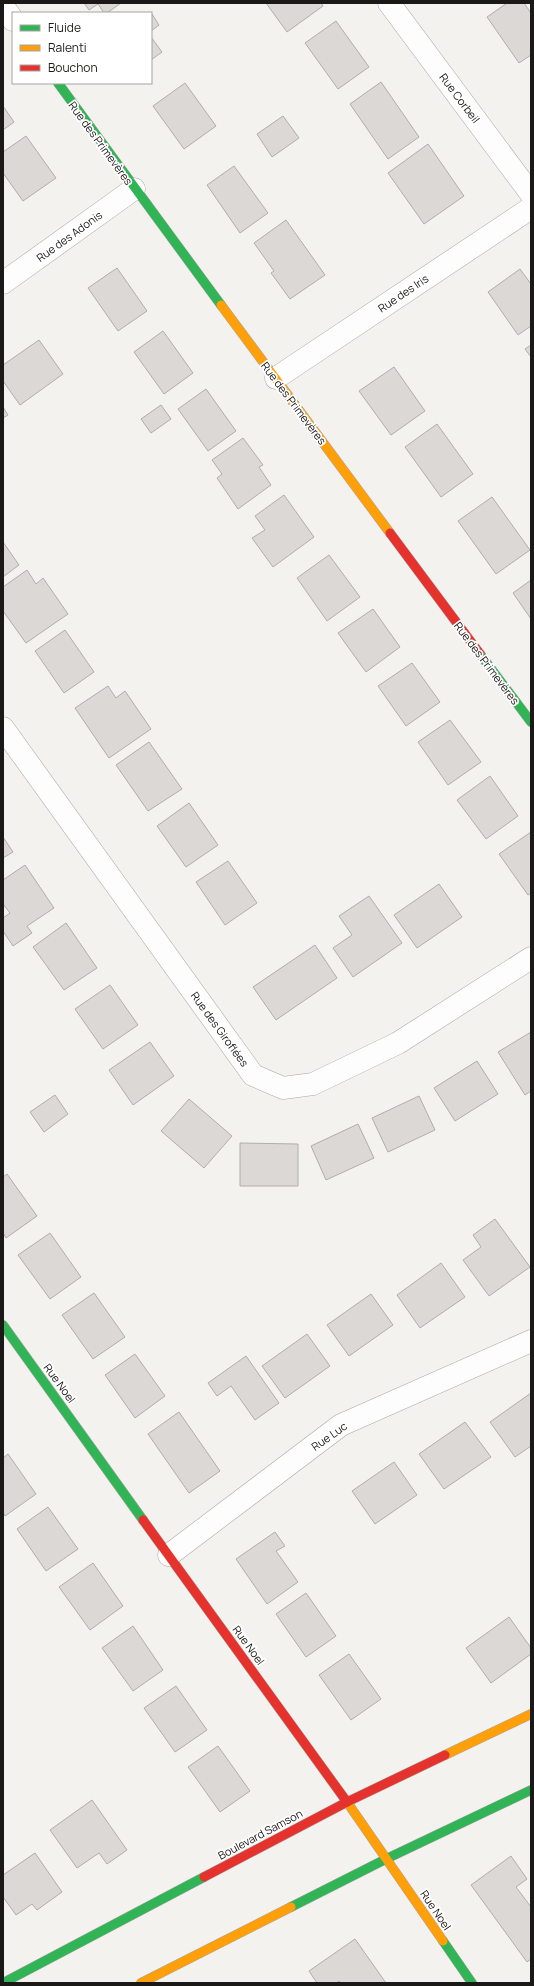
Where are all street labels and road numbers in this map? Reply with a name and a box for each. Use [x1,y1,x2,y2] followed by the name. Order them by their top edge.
[436,70,484,126] street label: Rue Corbeil
[66,98,137,188] street label: Rue des Primevères
[33,207,105,265] street label: Rue des Adonis
[375,270,431,315] street label: Rue des Iris
[258,359,330,448] street label: Rue des Primevères
[451,619,523,708] street label: Rue des Primevères
[188,989,252,1070] street label: Rue des Giroflées
[41,1360,79,1406] street label: Rue Noel
[308,1418,350,1454] street label: Rue Luc
[230,1622,268,1668] street label: Rue Noel
[215,1805,305,1863] street label: Boulevard Samson
[417,1887,455,1933] street label: Rue Noel

